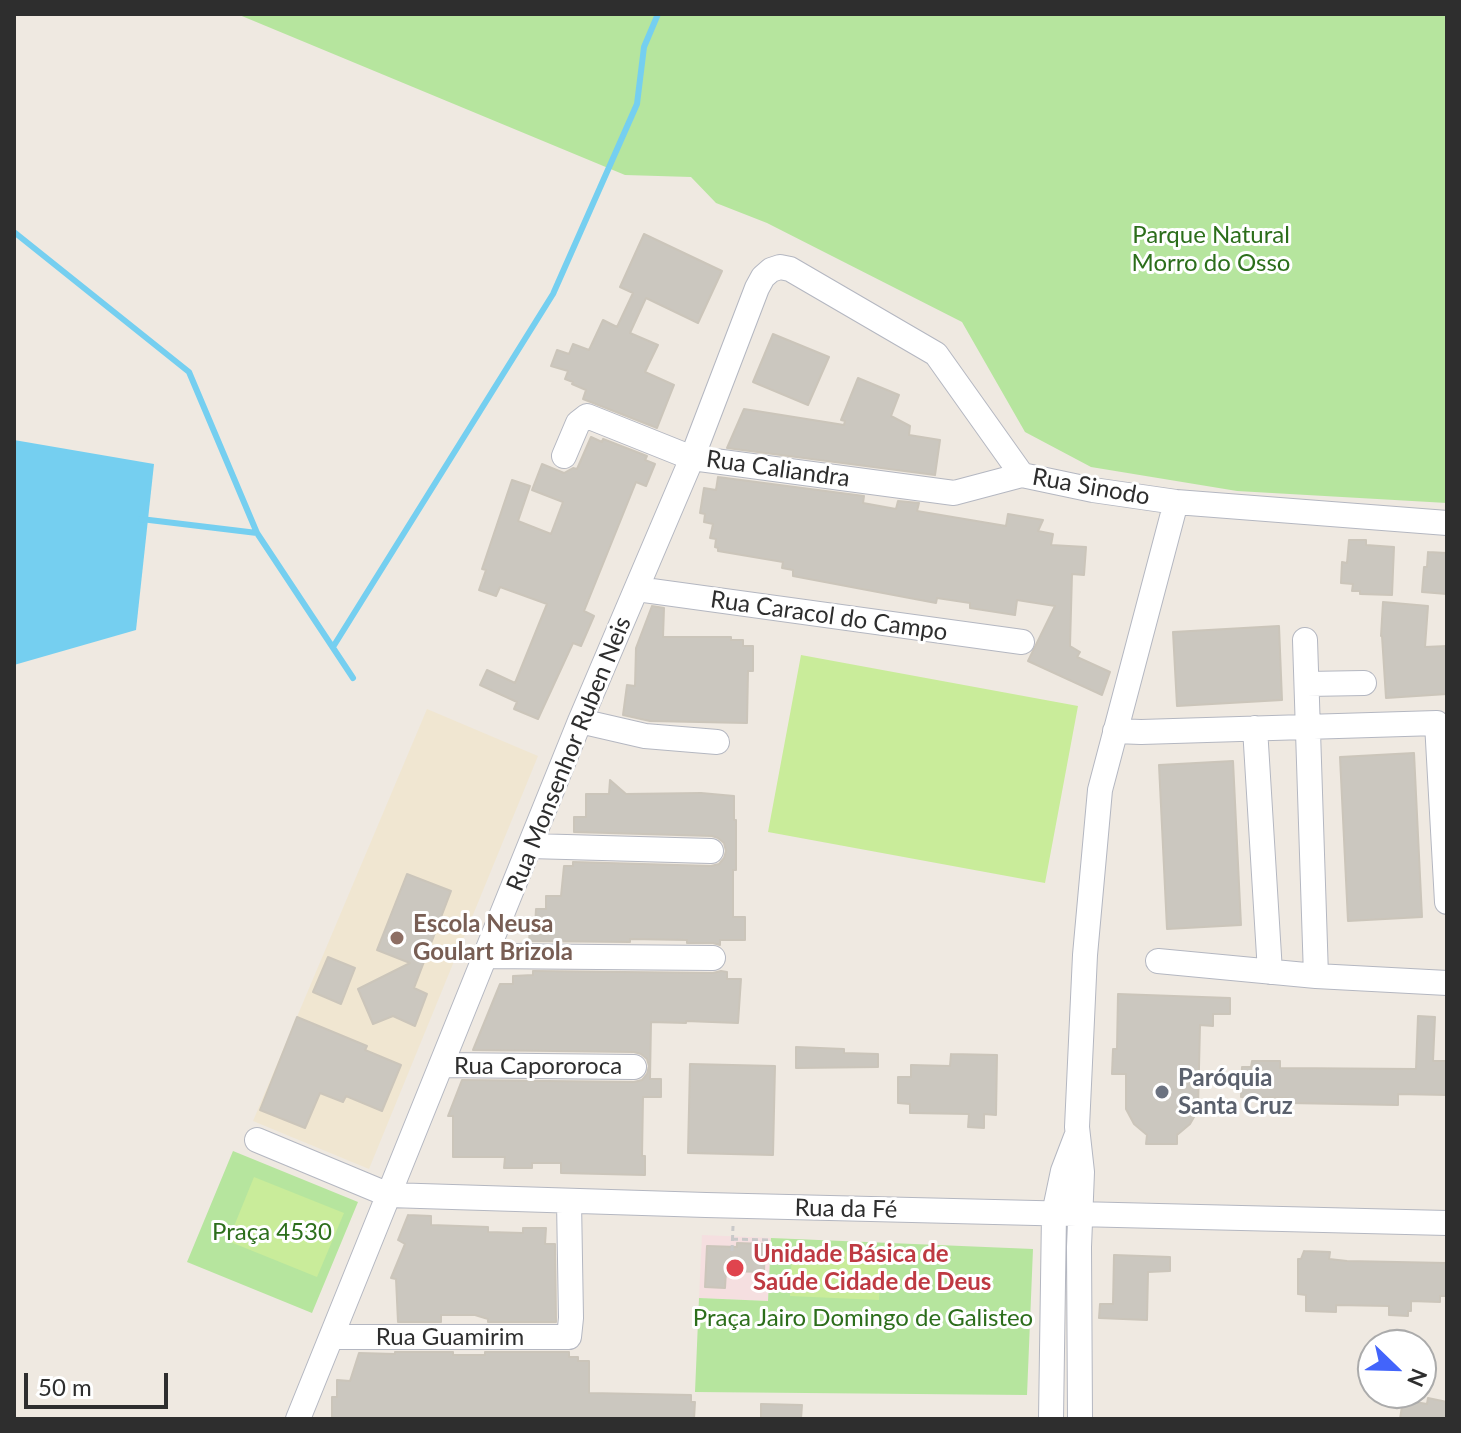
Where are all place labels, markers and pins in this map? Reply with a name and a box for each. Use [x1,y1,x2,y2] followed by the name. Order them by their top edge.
[413,910,573,966] place label: Escola Neusa Goulart Brizola
[388,929,406,947] marker: Escola Neusa Goulart Brizola
[1178,1064,1293,1120] place label: Paróquia Santa Cruz
[1153,1083,1171,1101] marker: Paróquia Santa Cruz
[753,1240,991,1296] place label: Unidade Básica de Saúde Cidade de Deus
[724,1257,746,1279] marker: Unidade Básica de Saúde Cidade de Deus

